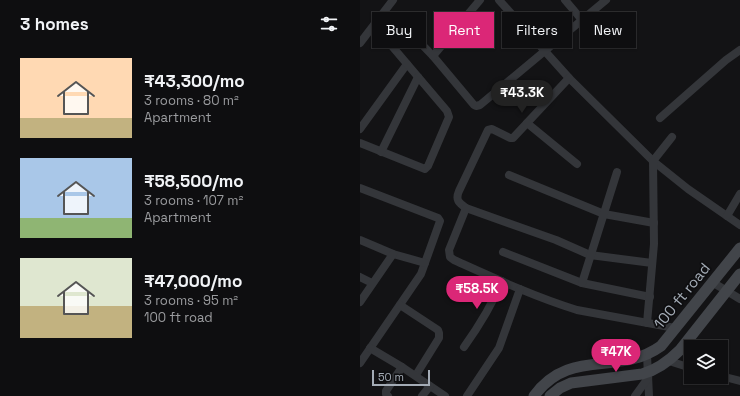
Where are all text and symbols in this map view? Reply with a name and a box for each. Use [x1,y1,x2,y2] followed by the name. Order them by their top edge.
[372,12,426,48] chip: Buy
[434,12,494,48] chip: Rent
[502,12,572,48] chip: Filters
[580,12,636,48] chip: New
[20,13,89,35] text: 3 homes
[318,13,340,35] icon: filters
[144,70,245,92] text: ₹43,300/mo
[52,74,100,122] icon: home
[489,80,555,114] pin: ₹43.3K
[500,84,544,101] text: ₹43.3K
[144,92,239,109] text: 3 rooms · 80 m²
[144,109,212,126] text: Apartment
[144,170,244,192] text: ₹58,500/mo
[52,174,100,222] icon: home
[144,192,243,209] text: 3 rooms · 107 m²
[144,209,212,226] text: Apartment
[649,259,714,332] street label: 100 ft road
[144,270,242,292] text: ₹47,000/mo
[52,274,100,322] icon: home
[444,276,510,310] pin: ₹58.5K
[455,280,499,297] text: ₹58.5K
[144,292,238,309] text: 3 rooms · 95 m²
[144,309,213,326] text: 100 ft road
[592,339,640,373] pin: ₹47K
[684,340,728,384] map controls
[684,340,728,384] button: layers
[600,343,632,360] text: ₹47K
[372,368,430,387] scale bar
[378,370,404,384] text: 50 m

